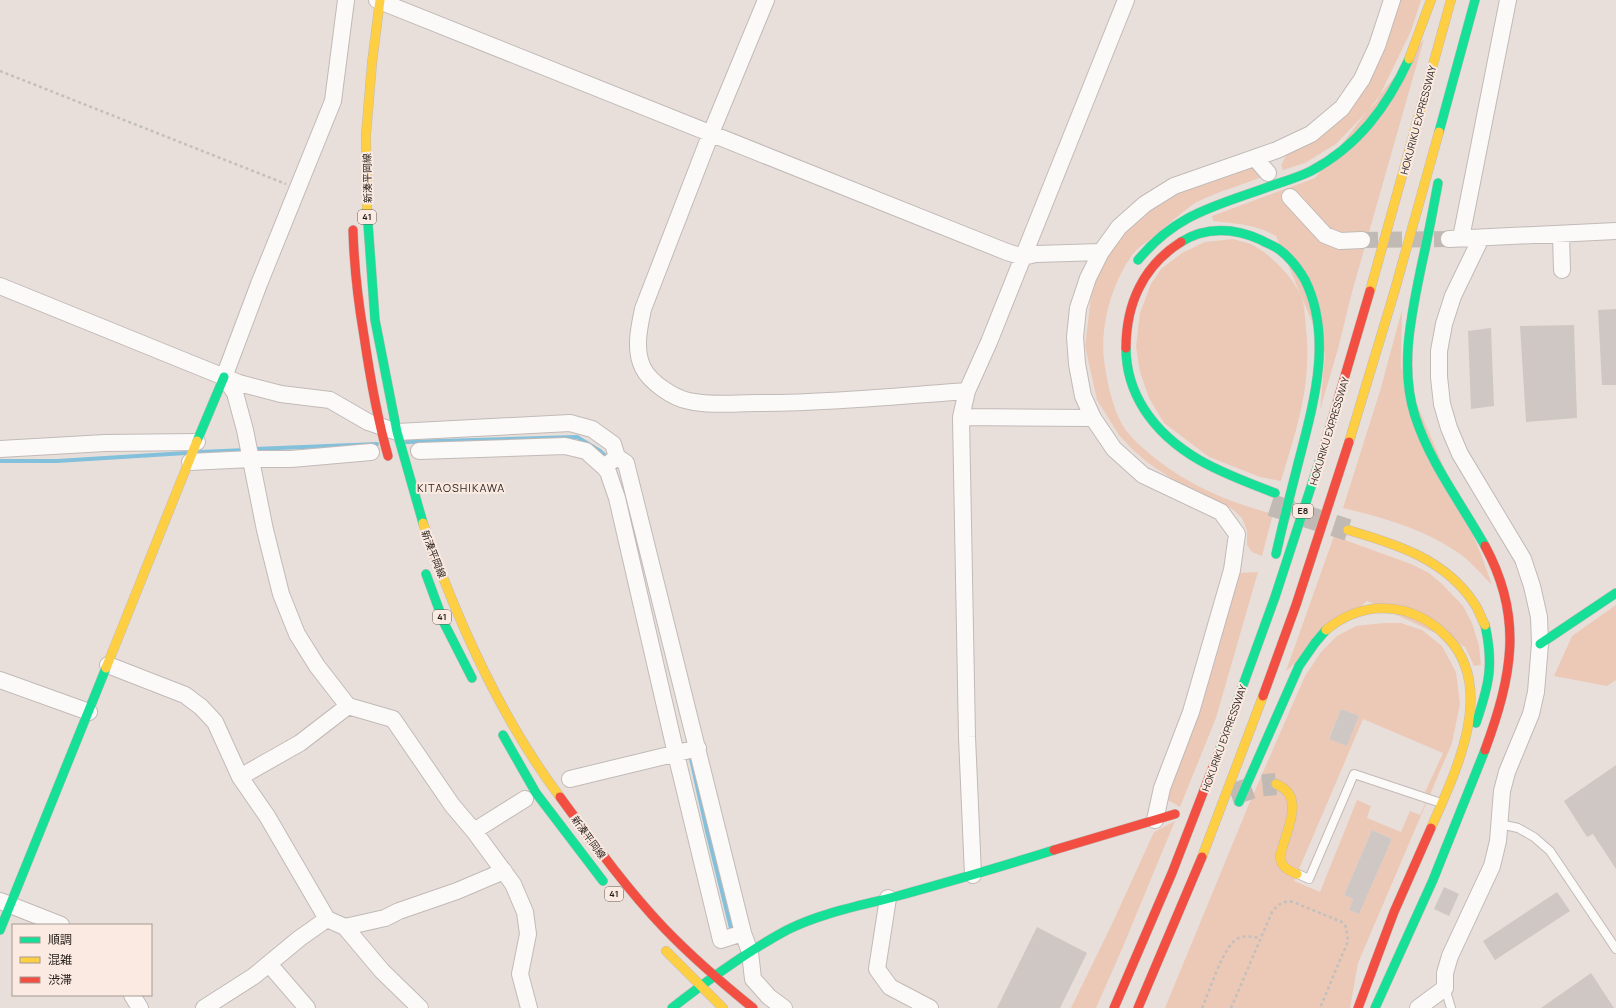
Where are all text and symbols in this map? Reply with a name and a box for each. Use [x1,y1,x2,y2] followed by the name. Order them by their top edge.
[1397,63,1439,176] street label: HOKURIKU EXPRESSWAY
[360,153,374,203] street label: 新湊平岡線
[358,210,376,224] road number: 41
[1306,375,1352,487] street label: HOKURIKU EXPRESSWAY
[417,480,505,495] district label: KITAOSHIKAWA
[1293,504,1313,518] road number: E8
[419,528,449,580] street label: 新湊平岡線
[433,610,451,624] road number: 41
[1198,682,1250,793] street label: HOKURIKU EXPRESSWAY
[569,813,609,861] street label: 新湊平岡線
[605,887,623,901] road number: 41
[12,924,152,996] legend
[48,931,72,948] text: 順調
[48,951,72,968] text: 混雑
[48,971,72,988] text: 渋滞

